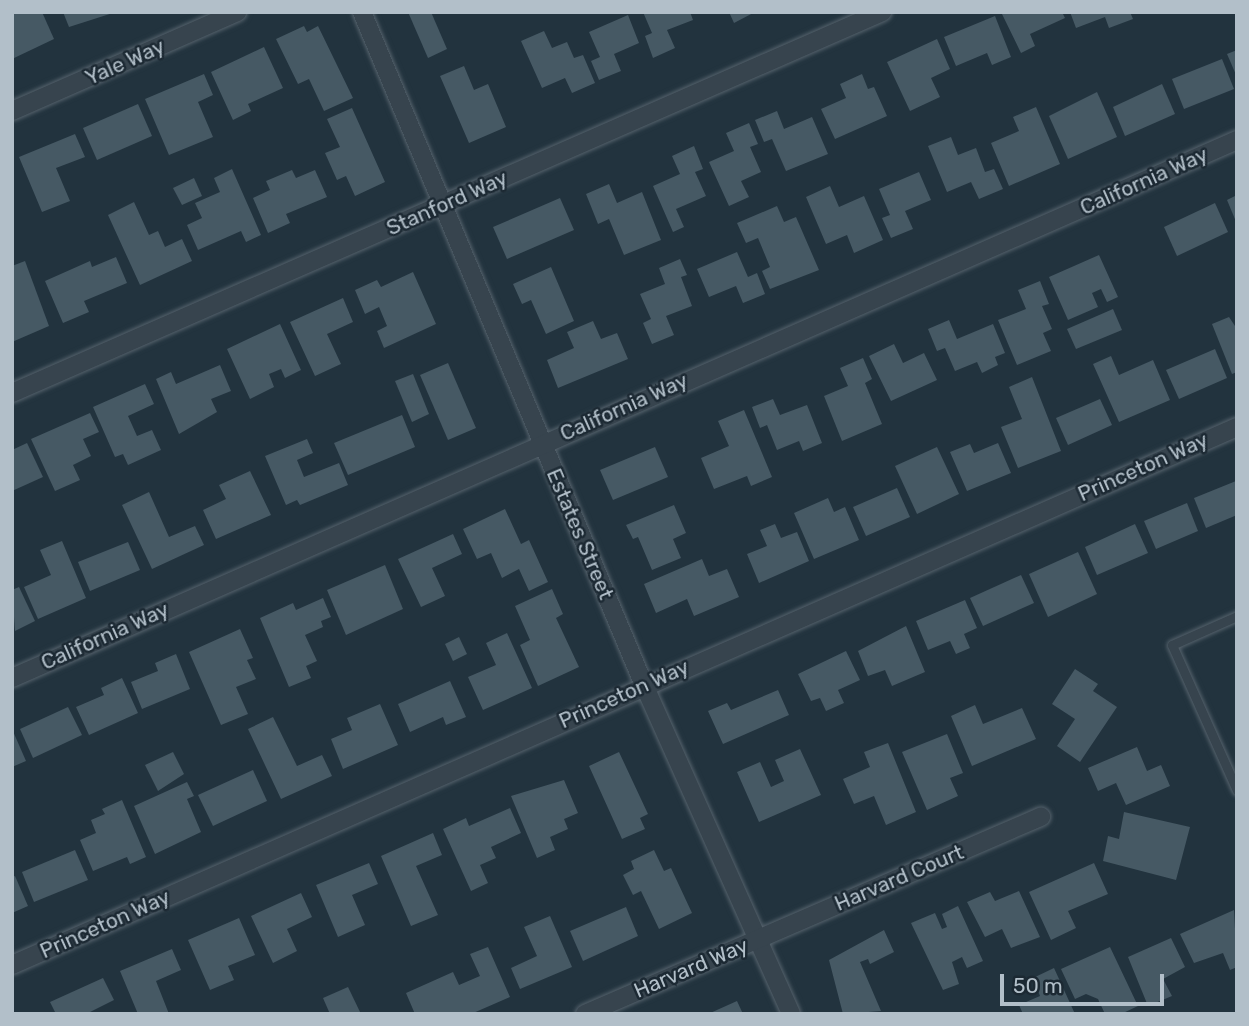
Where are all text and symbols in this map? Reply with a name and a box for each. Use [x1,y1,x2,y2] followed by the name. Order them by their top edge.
[81,33,169,91] street label: Yale Way
[1076,142,1212,220] street label: California Way
[382,165,512,241] street label: Stanford Way
[556,368,692,446] street label: California Way
[1074,427,1212,507] street label: Princeton Way
[541,465,619,603] street label: Estates Street
[37,597,173,675] street label: California Way
[555,654,693,734] street label: Princeton Way
[831,840,967,916] street label: Harvard Court
[36,884,174,964] street label: Princeton Way
[630,933,752,1003] street label: Harvard Way
[1004,960,1168,1004] scale bar
[1013,973,1063,998] text: 50 m

